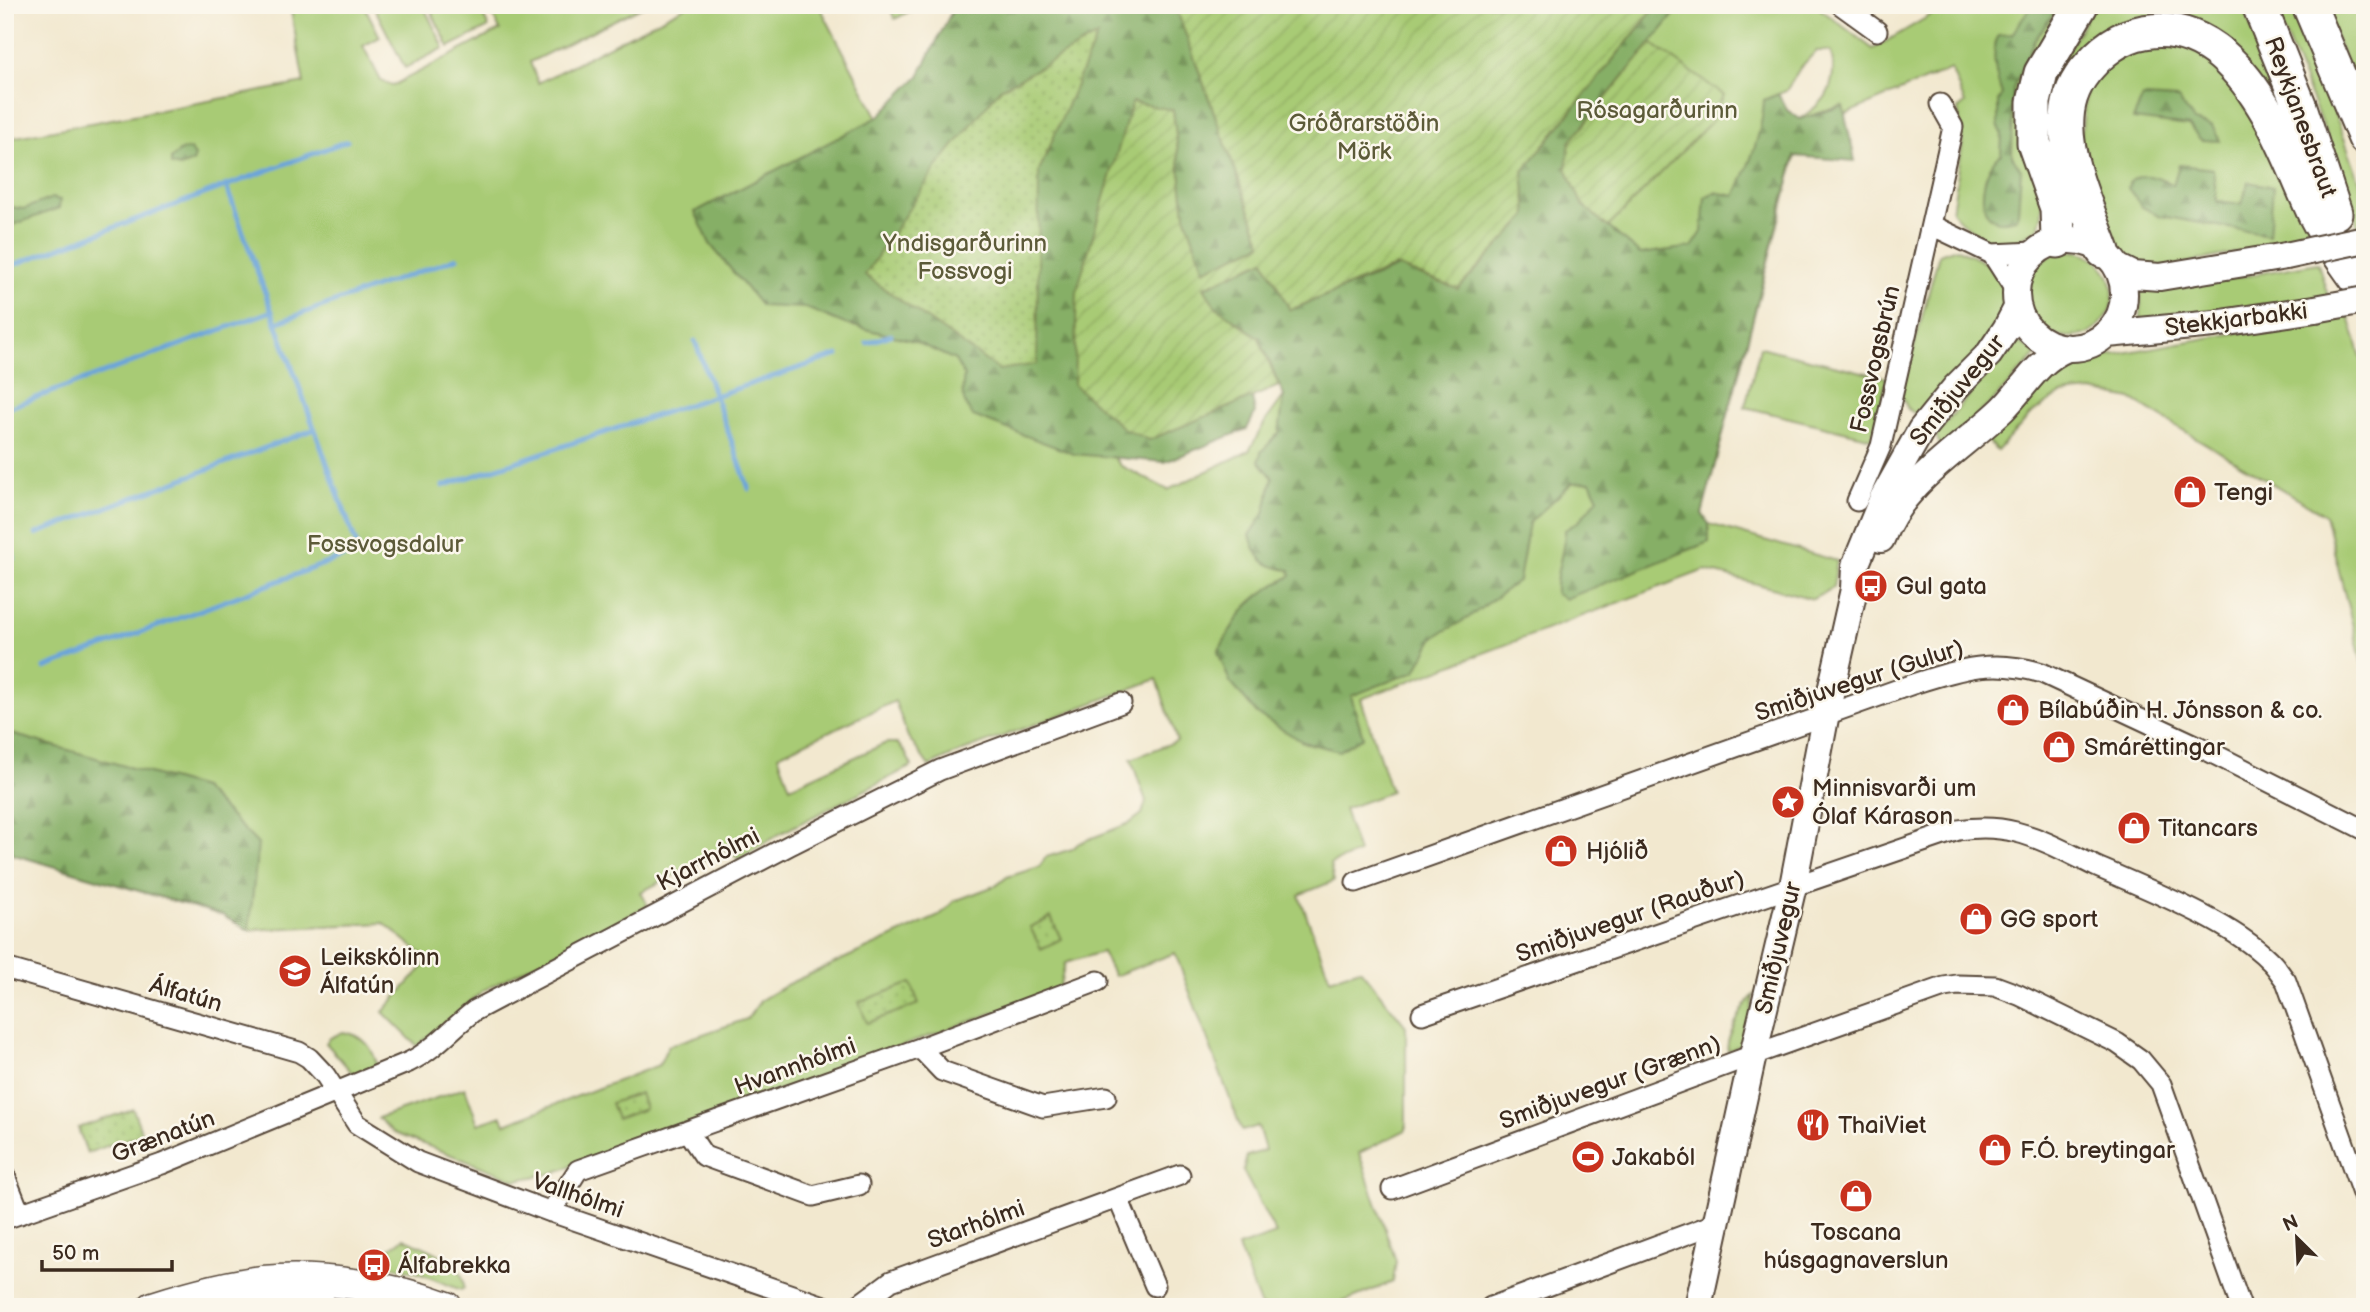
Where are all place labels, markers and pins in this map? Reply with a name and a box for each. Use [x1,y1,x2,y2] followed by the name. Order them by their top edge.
[2171,473,2209,511] shop icon: Tengi
[2214,478,2273,507] place label: Tengi
[1852,567,1890,605] bus stop icon: Gul gata
[1896,572,1987,601] place label: Gul gata
[1994,691,2032,729] shop icon: Bílabúðin H. Jónsson & co.
[2038,696,2322,725] place label: Bílabúðin H. Jónsson & co.
[2040,728,2078,766] shop icon: Smáréttingar
[2084,733,2225,762] place label: Smáréttingar
[1812,774,1976,831] place label: Minnisvarði um Ólaf Kárason
[1769,783,1807,821] place icon: Minnisvarði um Ólaf Kárason
[2115,809,2153,847] shop icon: Titancars
[2158,814,2258,843] place label: Titancars
[1542,832,1580,870] shop icon: Hjólið
[1586,837,1649,866] place label: Hjólið
[1957,900,1995,938] shop icon: GG sport
[2000,905,2099,934] place label: GG sport
[320,943,440,1000] place label: Leikskólinn Álfatún
[276,952,314,990] school or university icon: Leikskólinn Álfatún
[1794,1106,1832,1144] restaurant icon: ThaiViet
[1838,1111,1927,1140] place label: ThaiViet
[1976,1131,2014,1169] shop icon: F.Ó. breytingar
[2020,1135,2175,1165] place label: F.Ó. breytingar
[1569,1138,1607,1176] sports icon: Jakaból
[1612,1143,1695,1172] place label: Jakaból
[1837,1177,1875,1215] shop icon: Toscana húsgagnaverslun
[1764,1218,1948,1275] place label: Toscana húsgagnaverslun
[355,1246,393,1284] bus stop icon: Álfabrekka
[398,1250,511,1280] place label: Álfabrekka

